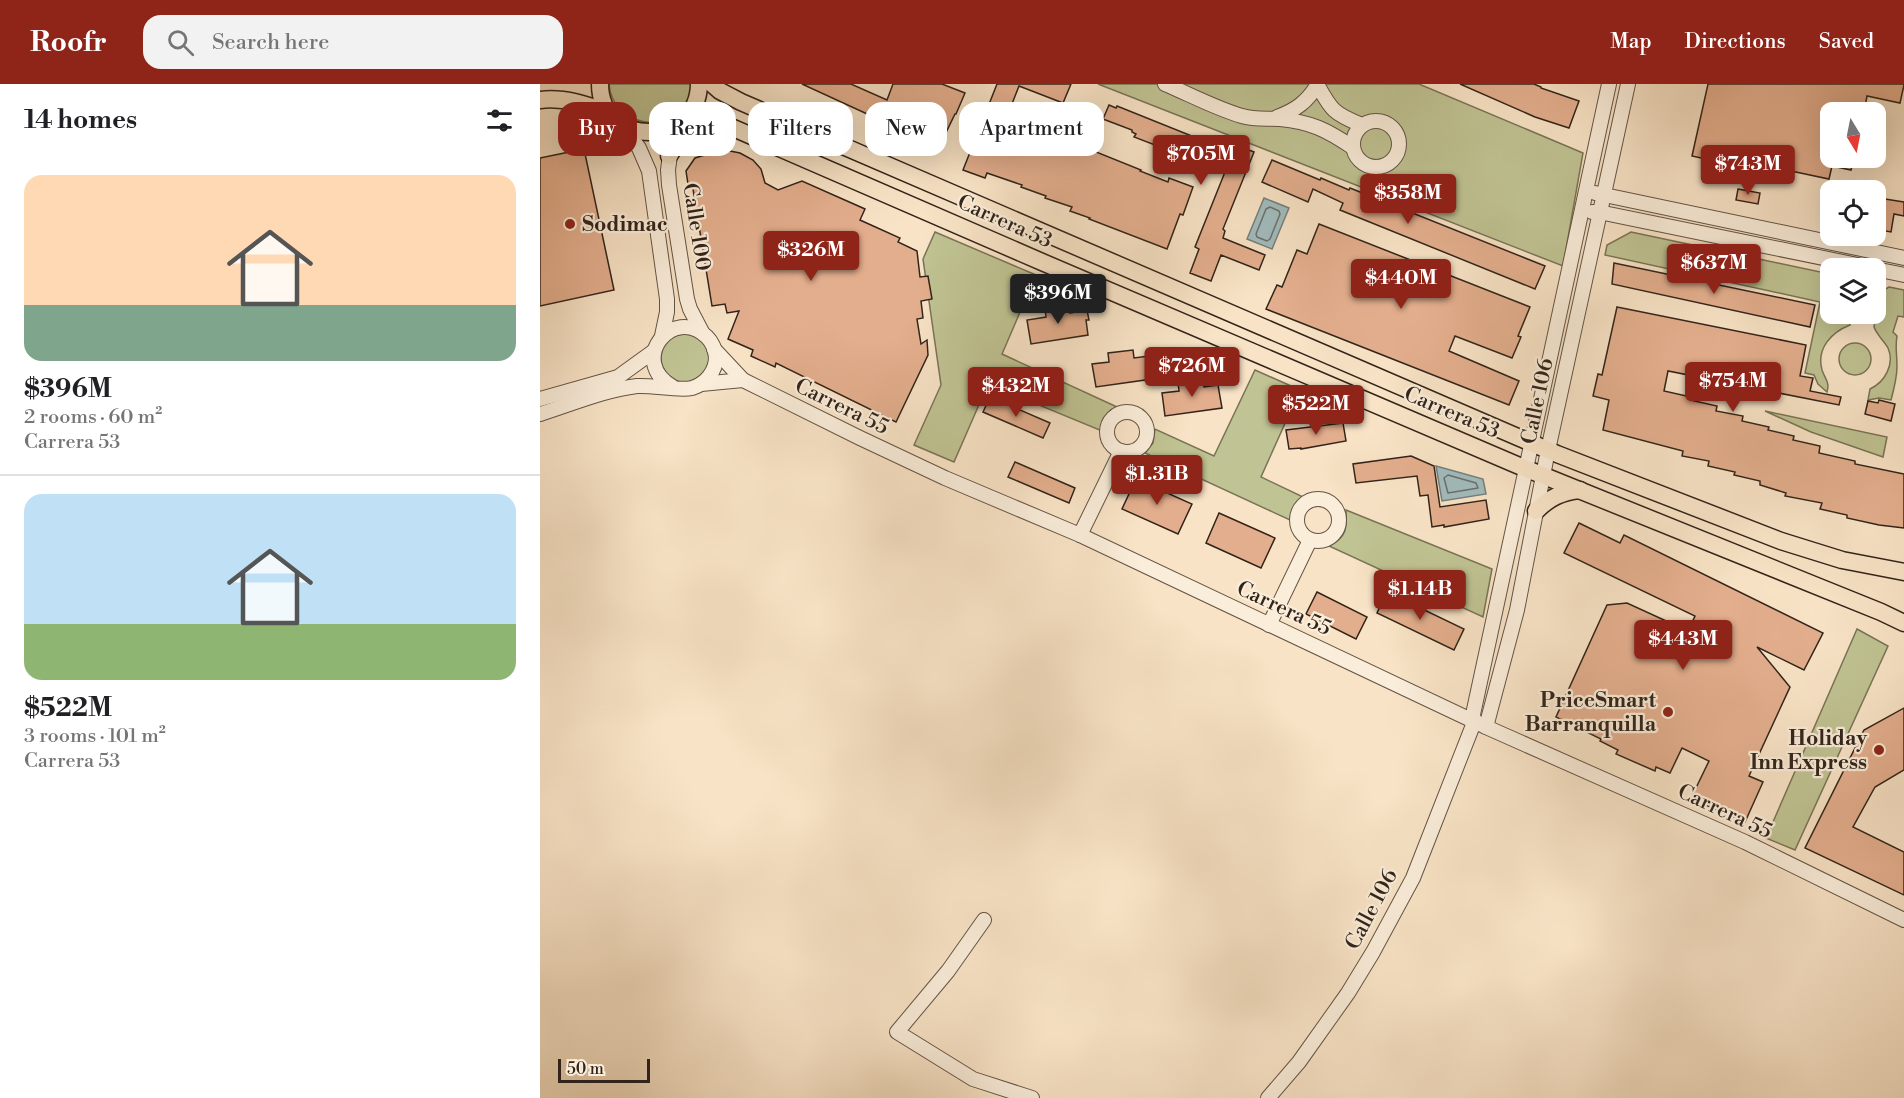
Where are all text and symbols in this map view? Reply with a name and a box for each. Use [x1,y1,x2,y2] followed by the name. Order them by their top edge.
[143,15,563,69] search box
[30,25,107,60] text: Roofr
[164,26,197,59] icon: search
[212,29,329,56] text: Search here
[1610,29,1652,55] text: Map
[1685,29,1786,55] text: Directions
[1819,29,1874,55] text: Saved
[558,102,637,156] chip: Buy
[649,102,736,156] chip: Rent
[748,102,853,156] chip: Filters
[865,102,947,156] chip: New
[959,102,1104,156] chip: Apartment
[1820,102,1886,168] north arrow
[1820,102,1886,324] map controls
[24,104,137,136] text: 14 homes
[483,104,516,137] icon: filters
[1159,135,1243,186] pin: $705M
[1167,142,1235,167] text: $705M
[1706,145,1790,196] pin: $743M
[1715,152,1781,177] text: $743M
[1366,174,1450,225] pin: $358M
[1820,180,1886,246] button: locate
[676,181,716,273] street label: Calle 100
[1374,181,1442,206] text: $358M
[953,189,1056,254] street label: Carrera 53
[582,212,668,238] place label: Sodimac
[216,214,324,322] icon: home
[563,217,577,231] marker: Sodimac
[769,231,853,282] pin: $326M
[777,238,845,263] text: $326M
[1672,244,1756,295] pin: $637M
[1681,251,1747,276] text: $637M
[1820,258,1886,324] button: layers
[1359,259,1443,310] pin: $440M
[1365,266,1437,291] text: $440M
[1016,274,1100,325] pin: $396M
[1024,281,1092,306] text: $396M
[1150,347,1234,398] pin: $726M
[1159,354,1226,379] text: $726M
[1516,355,1560,447] street label: Calle 106
[1691,362,1775,413] pin: $754M
[974,367,1058,418] pin: $432M
[1699,369,1767,394] text: $754M
[24,373,112,405] text: $396M
[790,373,893,441] street label: Carrera 55
[982,374,1050,399] text: $432M
[1400,381,1503,445] street label: Carrera 53
[1274,385,1358,436] pin: $522M
[1282,392,1350,417] text: $522M
[24,405,162,430] text: 2 rooms · 60 m²
[24,430,120,455] text: Carrera 53
[1108,455,1206,506] pin: $1.31B
[1125,462,1189,487] text: $1.31B
[216,533,324,641] icon: home
[1371,570,1469,621] pin: $1.14B
[1232,576,1335,642] street label: Carrera 55
[1388,577,1452,602] text: $1.14B
[1641,620,1725,671] pin: $443M
[1648,627,1718,652] text: $443M
[1525,688,1657,738] place label: PriceSmart Barranquilla
[24,692,112,724] text: $522M
[1661,705,1675,719] marker: PriceSmart Barranquilla
[24,724,166,749] text: 3 rooms · 101 m²
[1750,726,1867,776] place label: Holiday Inn Express
[1872,743,1886,757] marker: Holiday Inn Express
[24,749,120,774] text: Carrera 53
[1673,779,1776,845] street label: Carrera 55
[1340,865,1404,954] street label: Calle 106
[558,1056,650,1084] scale bar
[567,1059,604,1079] text: 50 m

